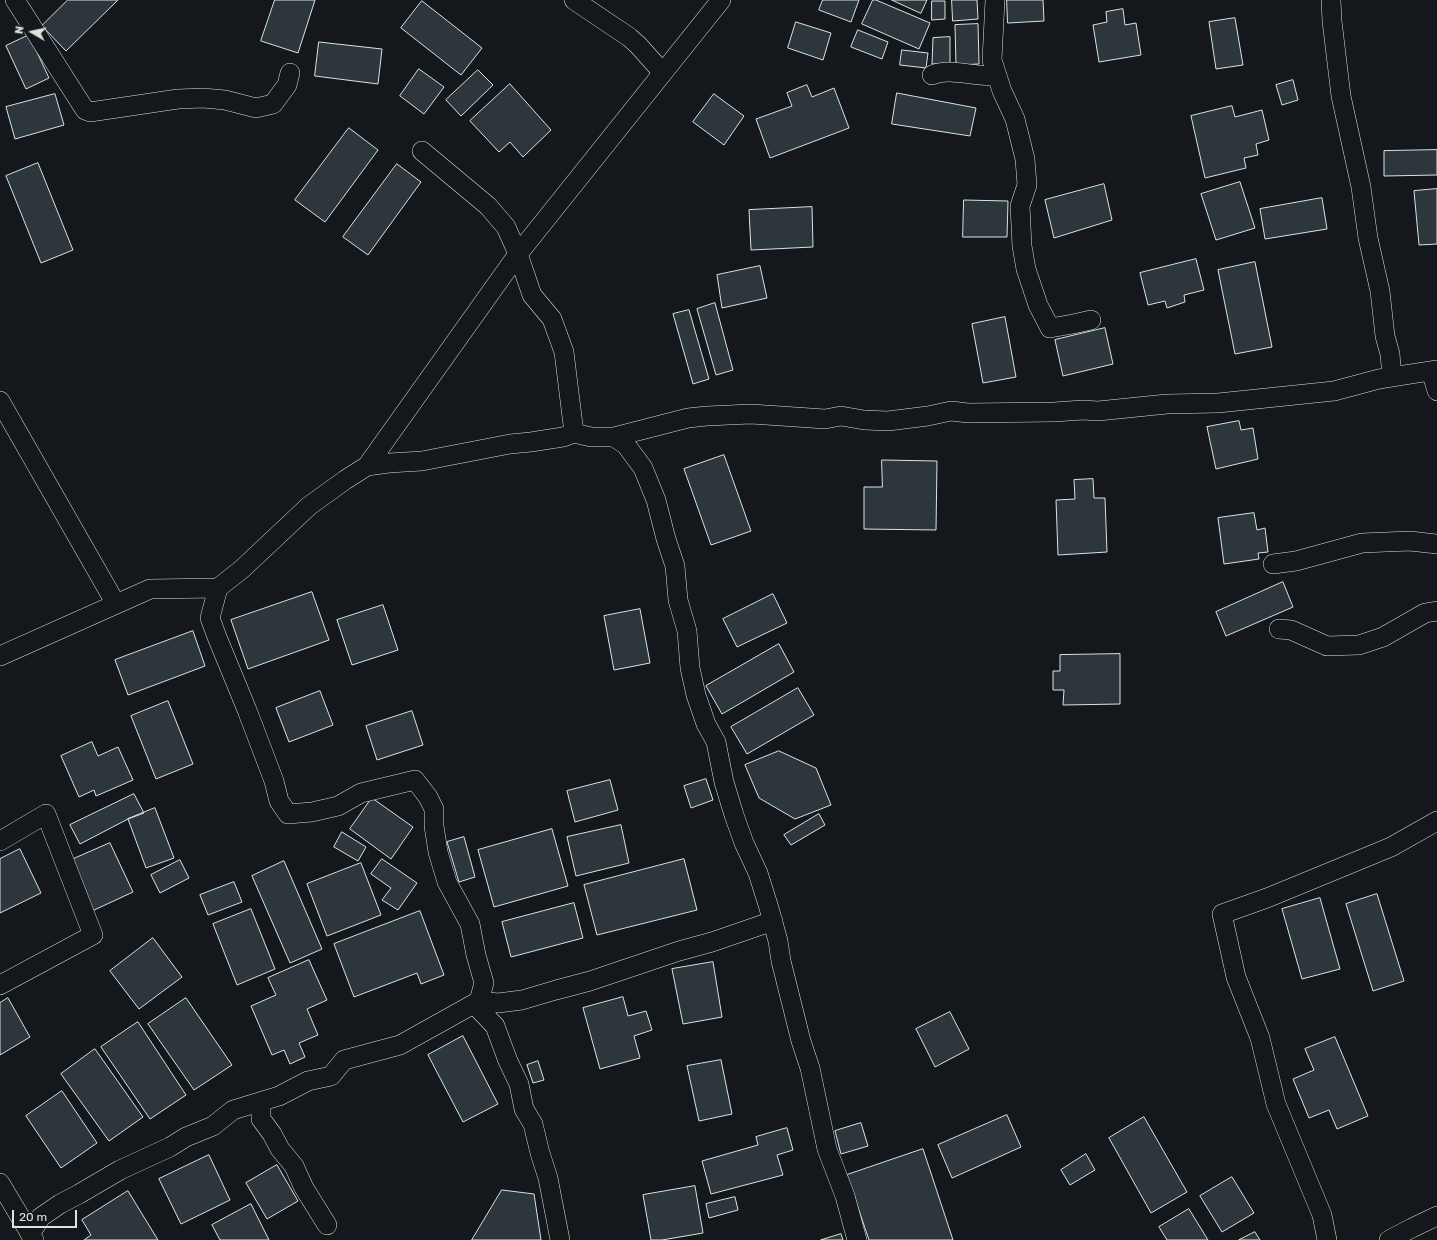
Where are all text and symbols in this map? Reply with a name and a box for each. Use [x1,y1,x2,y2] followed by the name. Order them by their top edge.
[12,12,52,52] north arrow
[13,25,27,35] text: N
[14,1202,79,1228] scale bar
[19,1210,47,1224] text: 20 m

